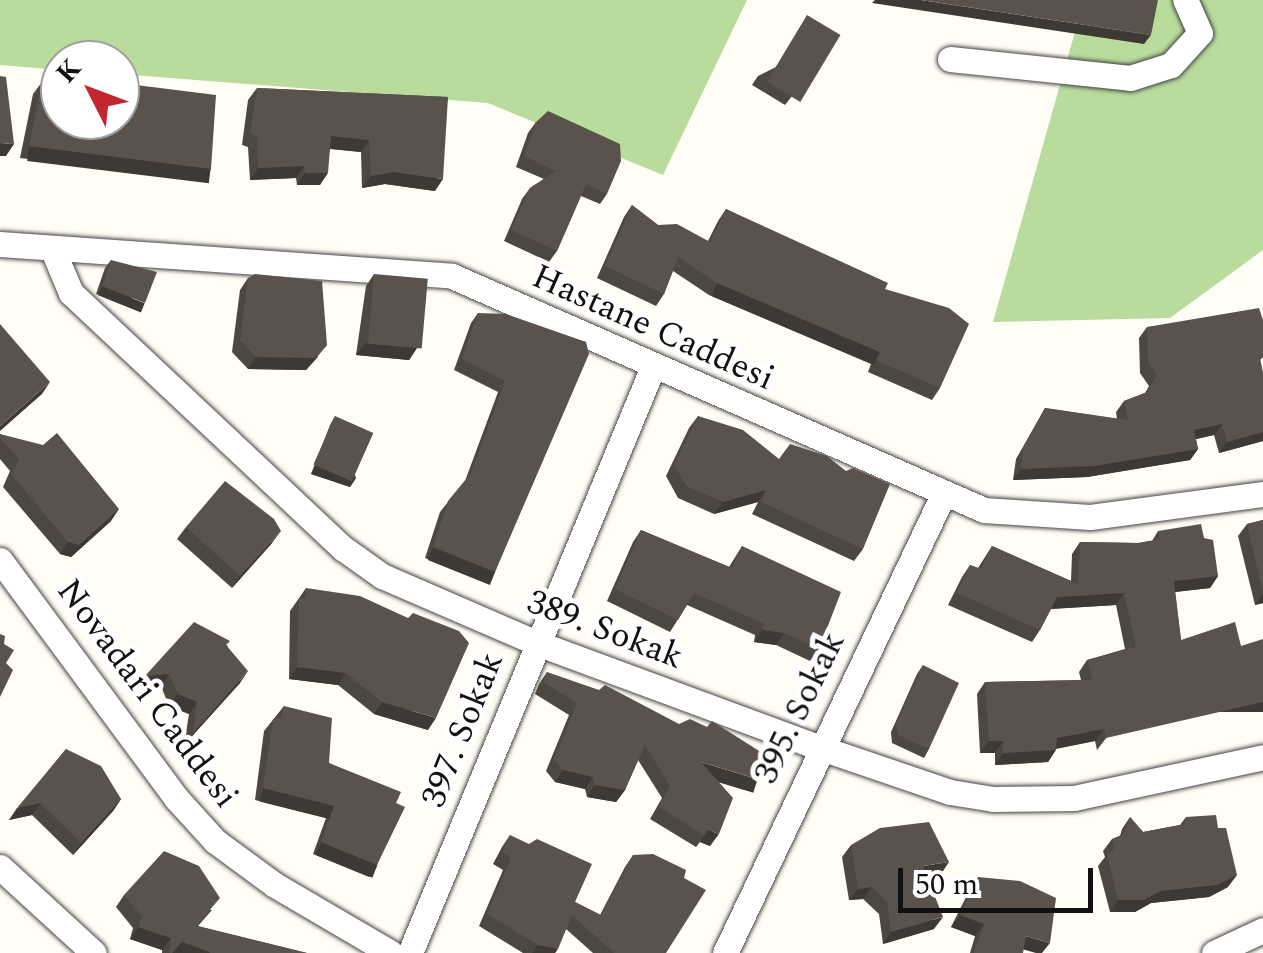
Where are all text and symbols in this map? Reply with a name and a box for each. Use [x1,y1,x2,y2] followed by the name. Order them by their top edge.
[40,40,140,140] north arrow
[46,48,92,93] text: K
[525,256,781,400] street label: Hastane Caddesi
[47,571,247,817] street label: Novadari Caddesi
[521,581,689,679] street label: 389. Sokak
[745,625,855,791] street label: 395. Sokak
[413,646,513,814] street label: 397. Sokak
[903,848,1098,910] scale bar
[915,862,978,908] text: 50 m

